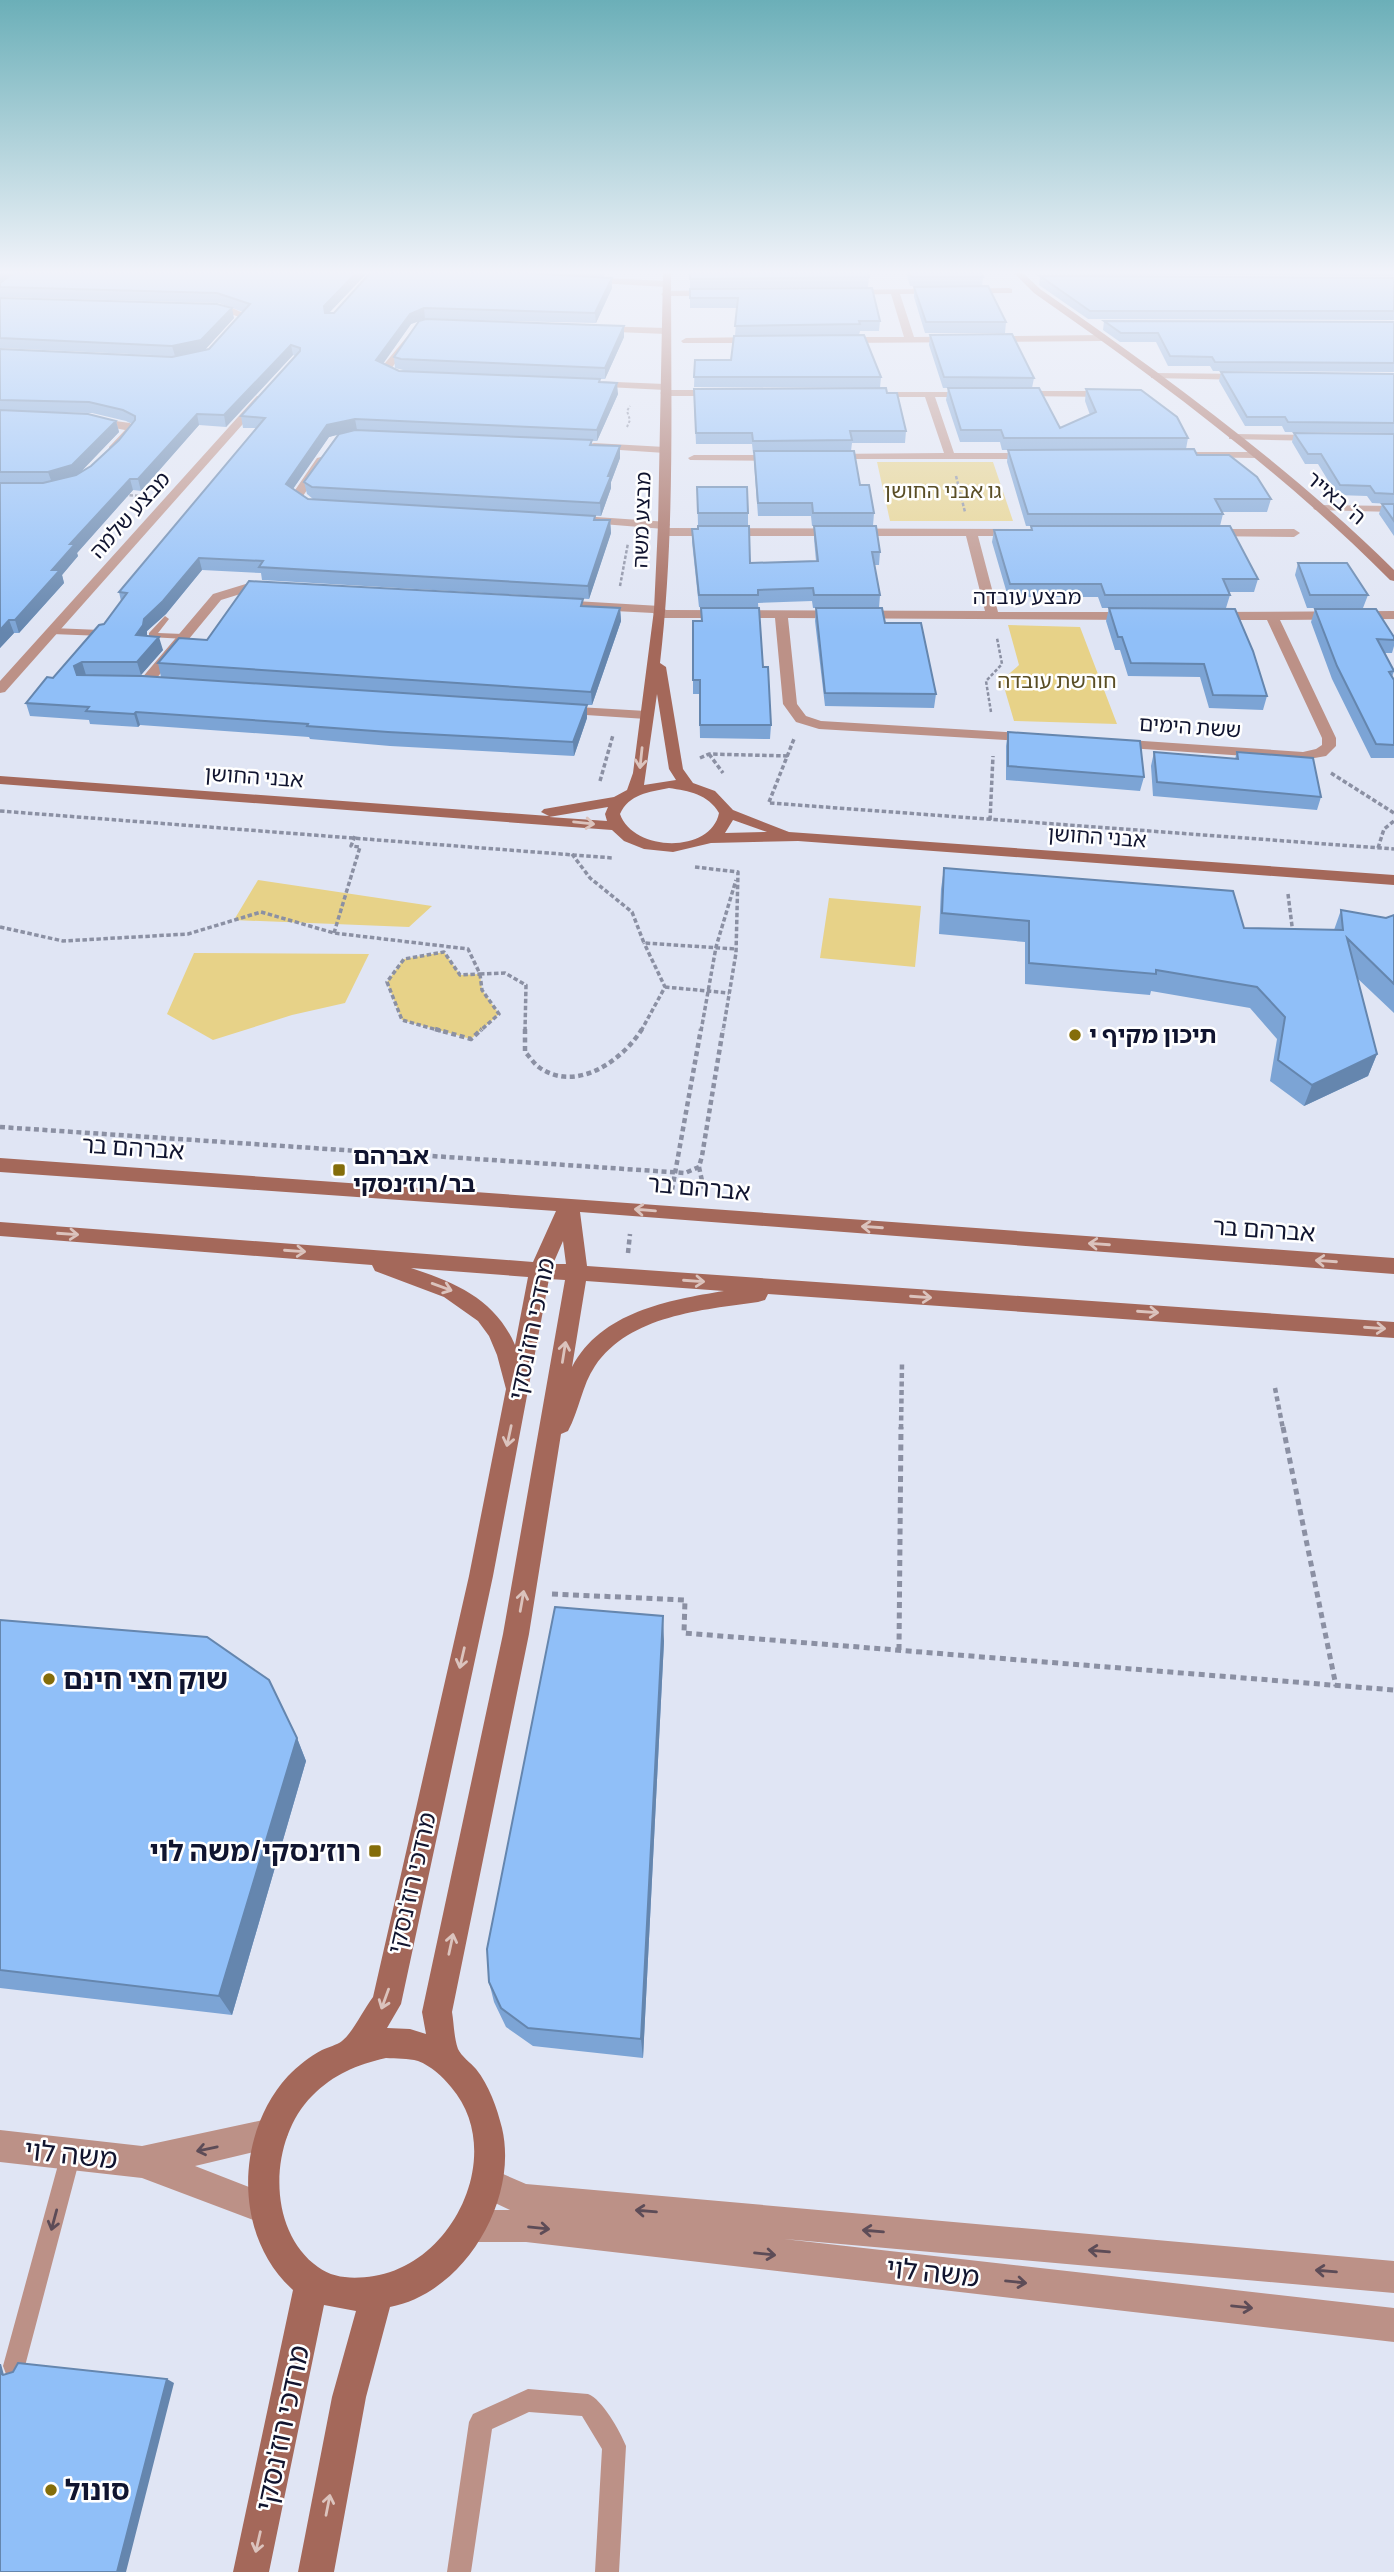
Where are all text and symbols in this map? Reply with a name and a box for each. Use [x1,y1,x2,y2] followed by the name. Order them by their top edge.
[1301,464,1372,530] street label: ה' באייר
[83,465,176,564] street label: מבצע שלמה
[625,471,657,569] street label: מבצע משה
[884,476,1002,504] park label: גו אבני החושן
[973,582,1082,610] street label: מבצע עובדה
[997,666,1117,694] park label: חורשת עובדה
[1138,708,1242,744] street label: ששת הימים
[635,746,648,769] one-way arrow
[204,759,304,793] street label: אבני החושן
[572,817,595,830] one-way arrow
[1047,819,1147,853] street label: אבני החושן
[1089,1017,1217,1050] place label: תיכון מקיף י
[1067,1027,1083,1043] marker: תיכון מקיף י
[81,1126,186,1167] street label: אברהם בר
[353,1138,475,1199] place label: אברהם בר/רוז׳נסקי
[331,1162,347,1178] marker: אברהם בר/רוז׳נסקי
[646,1166,752,1207] street label: אברהם בר
[635,1203,657,1216] one-way arrow
[1212,1208,1317,1249] street label: אברהם בר
[861,1220,884,1233] one-way arrow
[56,1228,79,1241] one-way arrow
[1088,1237,1111,1250] one-way arrow
[283,1245,306,1258] one-way arrow
[1315,1254,1338,1267] one-way arrow
[499,1255,562,1403] street label: מרדכי רוז'נסקי
[682,1275,705,1288] one-way arrow
[430,1282,452,1294] one-way arrow
[909,1290,932,1303] one-way arrow
[1136,1306,1159,1319] one-way arrow
[1363,1322,1385,1335] one-way arrow
[558,1342,571,1364] one-way arrow
[502,1424,516,1447] one-way arrow
[516,1590,529,1613] one-way arrow
[455,1646,469,1669] one-way arrow
[63,1659,228,1697] place label: שוק חצי חינם
[41,1671,57,1687] marker: שוק חצי חינם
[378,1809,443,1957] street label: מרדכי רוז'נסקי
[150,1831,361,1869] place label: רוז׳נסקי/משה לוי
[367,1843,383,1859] marker: רוז׳נסקי/משה לוי
[445,1933,459,1956] one-way arrow
[378,1988,390,2010] one-way arrow
[23,2129,120,2177] street label: משה לוי
[196,2142,219,2156] one-way arrow
[635,2204,658,2217] one-way arrow
[47,2208,60,2231] one-way arrow
[527,2222,550,2235] one-way arrow
[862,2224,885,2237] one-way arrow
[1089,2244,1111,2257] one-way arrow
[753,2247,776,2260] one-way arrow
[885,2247,982,2295] street label: משה לוי
[1315,2264,1338,2277] one-way arrow
[1004,2275,1026,2288] one-way arrow
[1230,2301,1252,2314] one-way arrow
[245,2342,317,2514] street label: מרדכי רוז'נסקי
[65,2470,130,2508] place label: סונול
[43,2482,59,2498] marker: סונול
[322,2494,336,2517] one-way arrow
[250,2530,264,2553] one-way arrow

